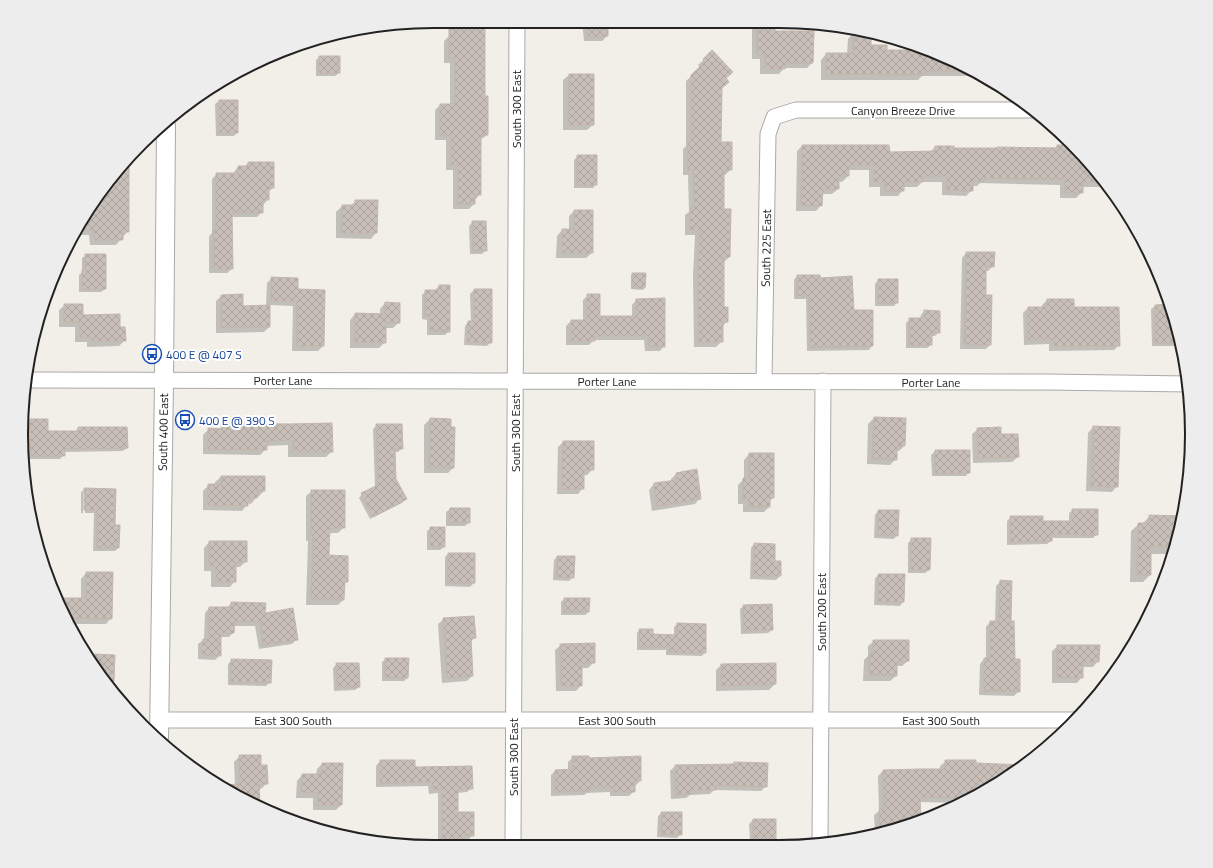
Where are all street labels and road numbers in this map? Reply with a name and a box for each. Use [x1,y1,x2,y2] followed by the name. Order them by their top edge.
[507,69,526,148] street label: South 300 East
[851,101,955,120] street label: Canyon Breeze Drive
[756,208,776,287] street label: South 225 East
[254,371,312,390] street label: Porter Lane
[578,372,636,391] street label: Porter Lane
[902,373,960,392] street label: Porter Lane
[153,392,173,471] street label: South 400 East
[506,393,525,472] street label: South 300 East
[812,572,831,651] street label: South 200 East
[254,711,332,730] street label: East 300 South
[578,711,656,730] street label: East 300 South
[902,711,980,730] street label: East 300 South
[504,717,523,796] street label: South 300 East

